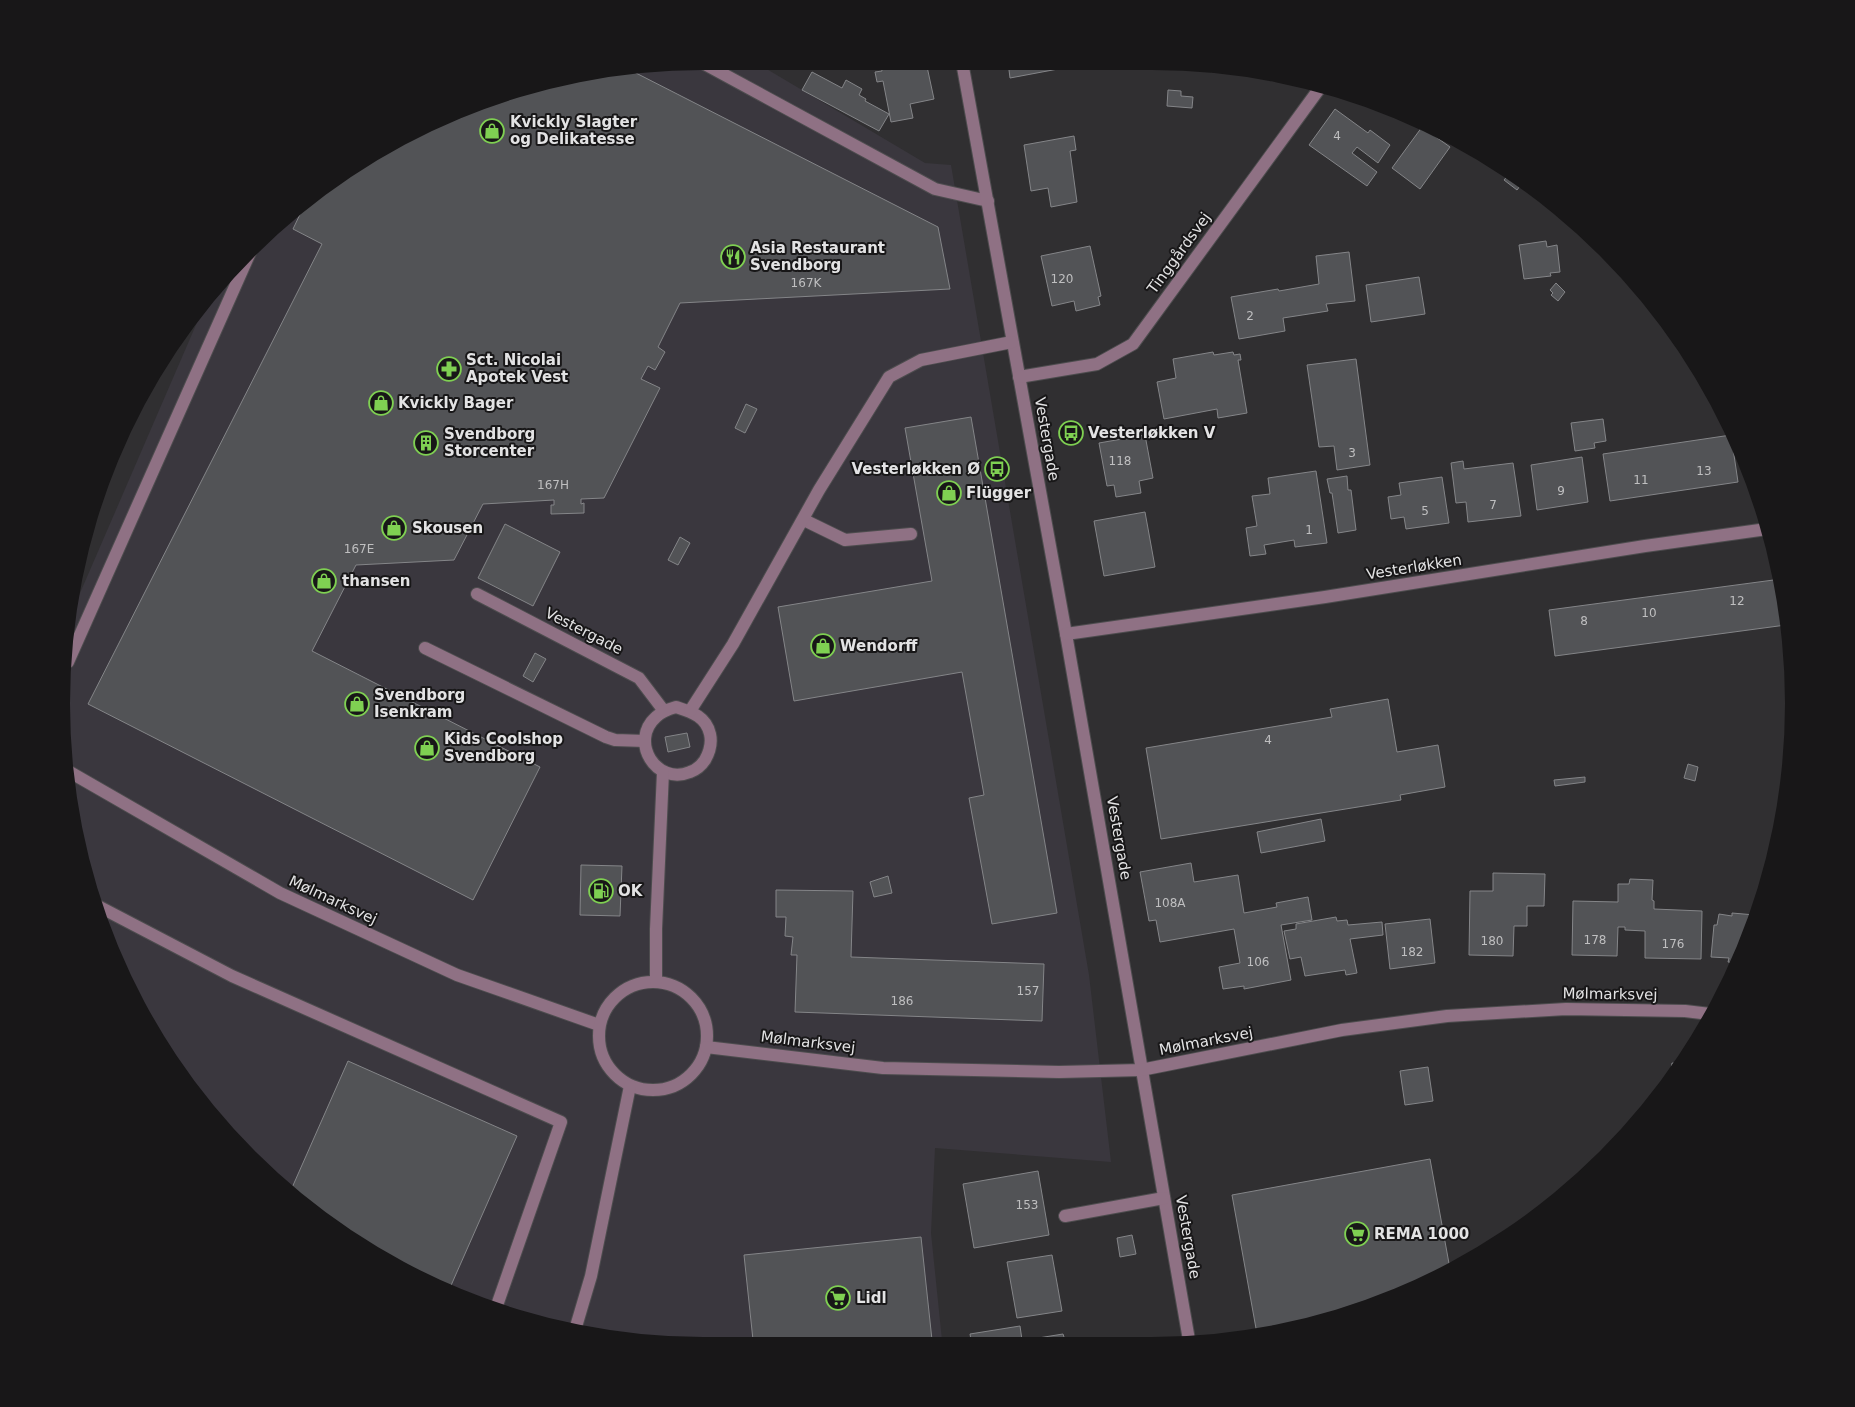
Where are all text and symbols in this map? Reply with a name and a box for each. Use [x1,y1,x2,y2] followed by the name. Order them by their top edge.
[510,113,638,148] place label: Kvickly Slagter og Delikatesse
[479,118,505,144] shop icon: Kvickly Slagter og Delikatesse
[1333,129,1341,143] house number: 4
[1143,209,1215,298] street label: Tinggårdsvej
[750,239,885,274] place label: Asia Restaurant Svendborg
[720,244,746,270] restaurant icon: Asia Restaurant Svendborg
[1051,272,1073,286] house number: 120
[791,276,823,290] house number: 167K
[1246,309,1254,323] house number: 2
[466,351,568,386] place label: Sct. Nicolai Apotek Vest
[436,356,462,382] pharmacy icon: Sct. Nicolai Apotek Vest
[368,390,394,416] shop icon: Kvickly Bager
[398,394,514,412] place label: Kvickly Bager
[1031,396,1063,482] street label: Vestergade
[1058,420,1084,446] bus stop icon: Vesterløkken V
[1088,424,1216,442] place label: Vesterløkken V
[444,425,535,460] place label: Svendborg Storcenter
[413,430,439,456] building icon: Svendborg Storcenter
[1348,446,1356,460] house number: 3
[1109,454,1131,468] house number: 118
[984,456,1010,482] bus stop icon: Vesterløkken Ø
[852,460,980,478] place label: Vesterløkken Ø
[1696,464,1712,478] house number: 13
[1633,473,1649,487] house number: 11
[537,478,569,492] house number: 167H
[936,480,962,506] shop icon: Flügger
[966,484,1032,502] place label: Flügger
[1557,484,1565,498] house number: 9
[1489,498,1497,512] house number: 7
[1421,504,1429,518] house number: 5
[381,515,407,541] shop icon: Skousen
[412,519,483,537] place label: Skousen
[1305,523,1313,537] house number: 1
[344,542,374,556] house number: 167E
[1365,551,1463,583] street label: Vesterløkken
[311,568,337,594] shop icon: thansen
[342,572,410,590] place label: thansen
[1729,594,1745,608] house number: 12
[542,604,626,658] street label: Vestergade
[1641,606,1657,620] house number: 10
[1580,614,1588,628] house number: 8
[810,633,836,659] shop icon: Wendorff
[840,637,918,655] place label: Wendorff
[374,686,465,721] place label: Svendborg Isenkram
[344,691,370,717] shop icon: Svendborg Isenkram
[444,730,563,765] place label: Kids Coolshop Svendborg
[1264,733,1272,747] house number: 4
[414,735,440,761] shop icon: Kids Coolshop Svendborg
[1103,795,1135,881] street label: Vestergade
[286,872,380,928] street label: Mølmarksvej
[588,878,614,904] fuel station icon: OK
[618,882,644,900] place label: OK
[1154,896,1186,910] house number: 108A
[1584,933,1606,947] house number: 178
[1481,934,1503,948] house number: 180
[1662,937,1684,951] house number: 176
[1401,945,1423,959] house number: 182
[1247,955,1269,969] house number: 106
[1017,984,1039,998] house number: 157
[1562,984,1658,1004] street label: Mølmarksvej
[891,994,913,1008] house number: 186
[1158,1023,1254,1059] street label: Mølmarksvej
[760,1027,856,1057] street label: Mølmarksvej
[1172,1194,1204,1280] street label: Vestergade
[1016,1198,1038,1212] house number: 153
[1344,1221,1370,1247] supermarket icon: REMA 1000
[1374,1225,1469,1243] place label: REMA 1000
[825,1285,851,1311] supermarket icon: Lidl
[856,1289,887,1307] place label: Lidl

